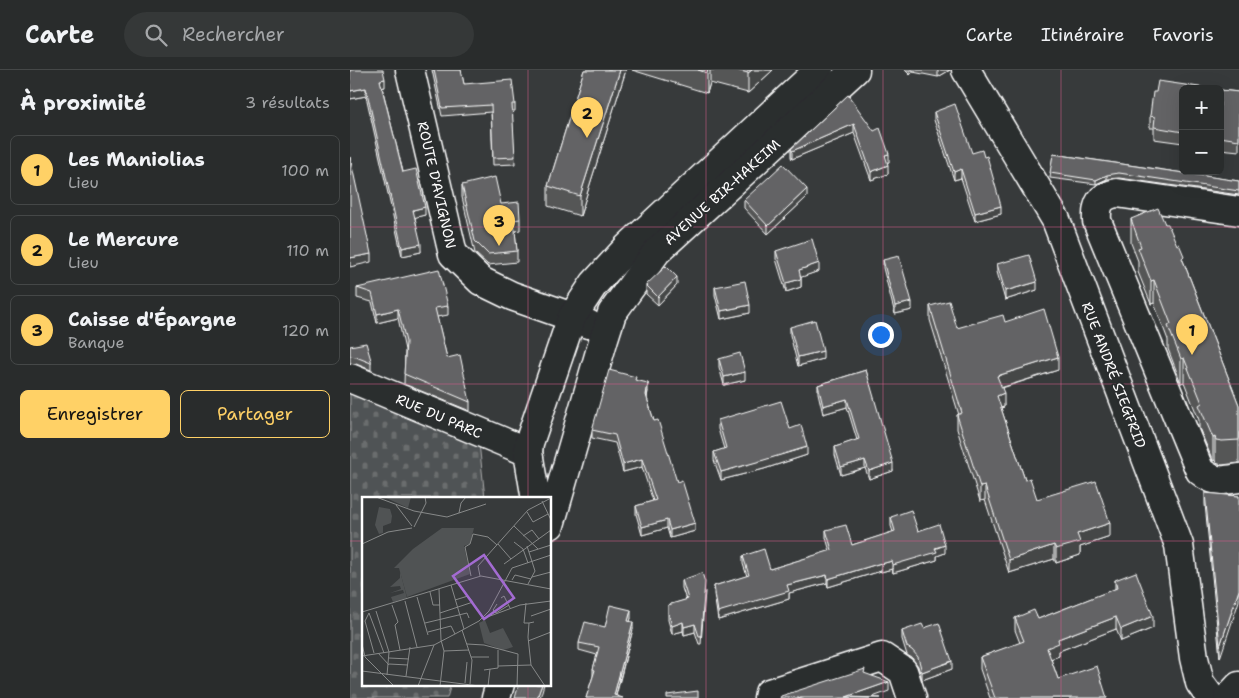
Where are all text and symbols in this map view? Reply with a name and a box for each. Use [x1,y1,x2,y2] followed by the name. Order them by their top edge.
[124,12,474,57] search box
[25,19,94,51] text: Carte
[142,21,170,49] icon: search
[182,22,285,47] text: Rechercher
[966,23,1013,47] text: Carte
[1041,23,1125,47] text: Itinéraire
[1153,23,1214,47] text: Favoris
[1179,85,1224,175] map controls
[1179,85,1224,130] button: +
[20,89,146,117] text: À proximité
[245,92,330,113] text: 3 résultats
[571,97,603,138] pin: 2
[414,120,460,250] street label: ROUTE D'AVIGNON
[1179,130,1224,175] button: −
[660,135,784,249] street label: AVENUE BIR-HAKEIM
[68,147,205,172] text: Les Maniolias
[33,160,41,181] text: 1
[281,160,329,181] text: 100 m
[68,172,99,193] text: Lieu
[483,205,515,246] pin: 3
[68,227,179,252] text: Le Mercure
[31,240,43,261] text: 2
[286,240,329,261] text: 110 m
[68,252,99,273] text: Lieu
[1078,299,1150,451] street label: RUE ANDRÉ SIEGFRID
[68,307,237,332] text: Caisse d'Épargne
[1176,314,1208,355] pin: 1
[31,320,43,341] text: 3
[282,320,329,341] text: 120 m
[868,322,894,348] your location
[68,332,125,353] text: Banque
[20,390,170,438] button: Enregistrer
[180,390,330,438] button: Partager
[393,390,485,442] street label: RUE DU PARC
[362,497,551,686] inset map

